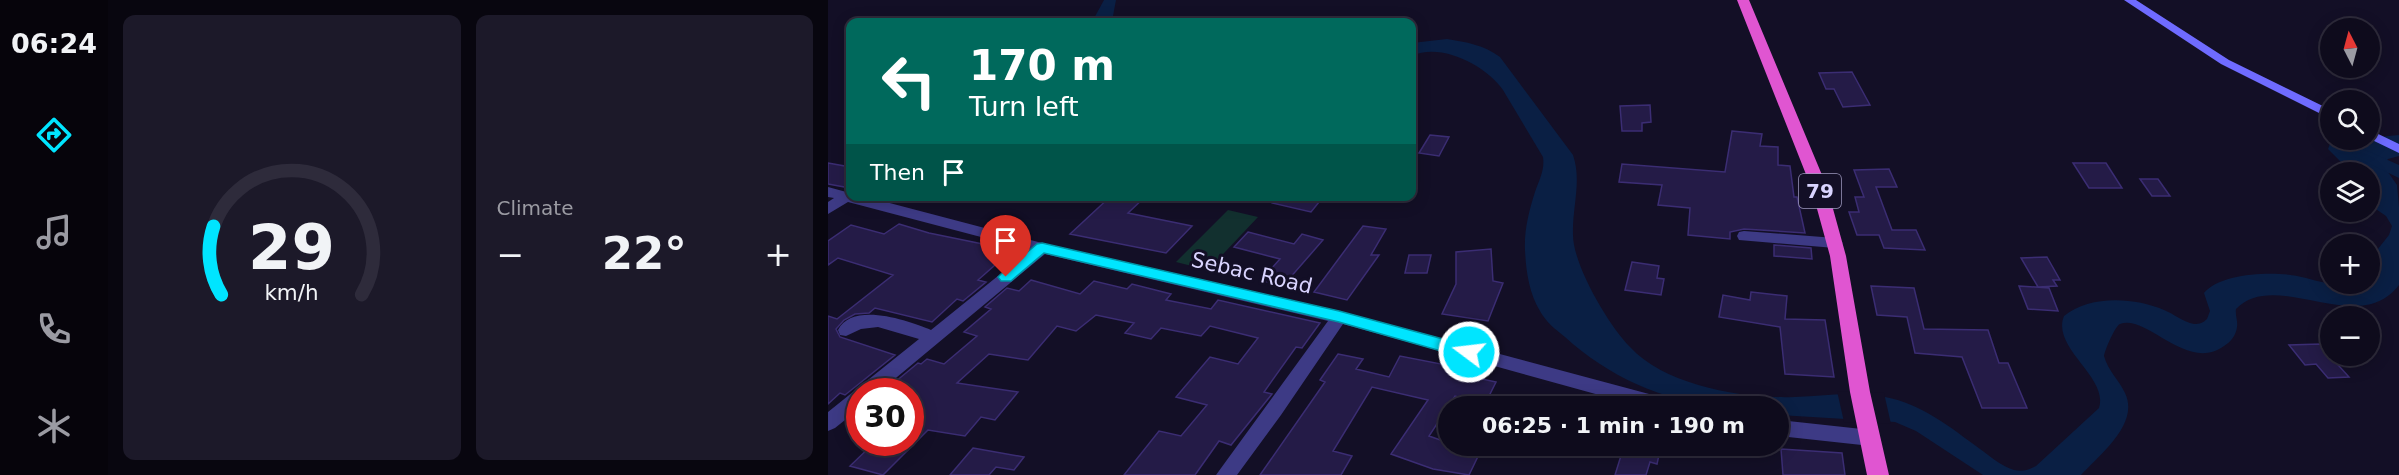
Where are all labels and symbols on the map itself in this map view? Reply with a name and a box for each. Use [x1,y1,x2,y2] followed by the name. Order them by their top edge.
[2320,18,2380,78] north arrow
[1799,174,1841,208] road number: 79
[980,215,1031,277] pin
[1189,247,1315,299] street label: Sebac Road
[1437,320,1501,384] position arrow
[846,378,924,456] speed limit sign: 30

